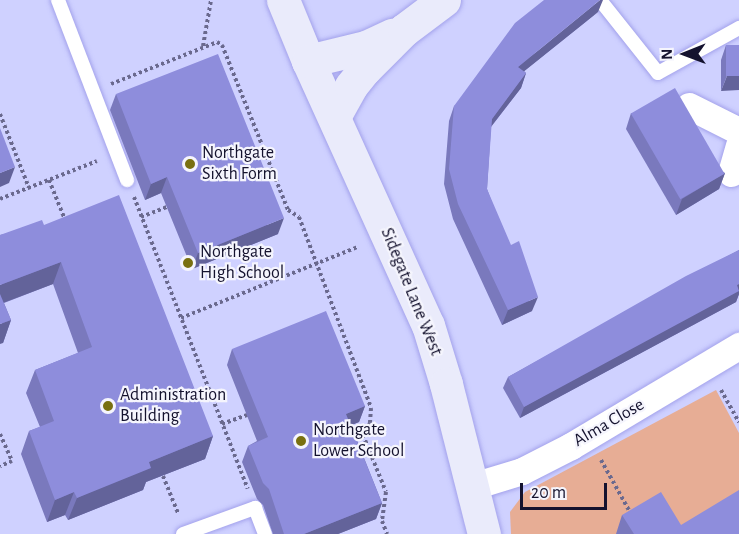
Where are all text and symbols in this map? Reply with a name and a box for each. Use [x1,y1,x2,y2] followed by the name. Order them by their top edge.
[655,24,715,84] north arrow
[659,49,675,60] text: N
[202,143,277,186] place label: Northgate Sixth Form
[183,157,197,171] marker: Northgate Sixth Form
[376,225,446,359] street label: Sidegate Lane West
[200,242,284,284] place label: Northgate High School
[181,256,195,270] marker: Northgate High School
[120,385,226,428] place label: Administration Building
[570,394,648,452] street label: Alma Close
[101,399,115,413] marker: Administration Building
[313,420,404,462] place label: Northgate Lower School
[294,434,308,448] marker: Northgate Lower School
[523,471,610,509] scale bar
[531,484,566,502] text: 20 m

